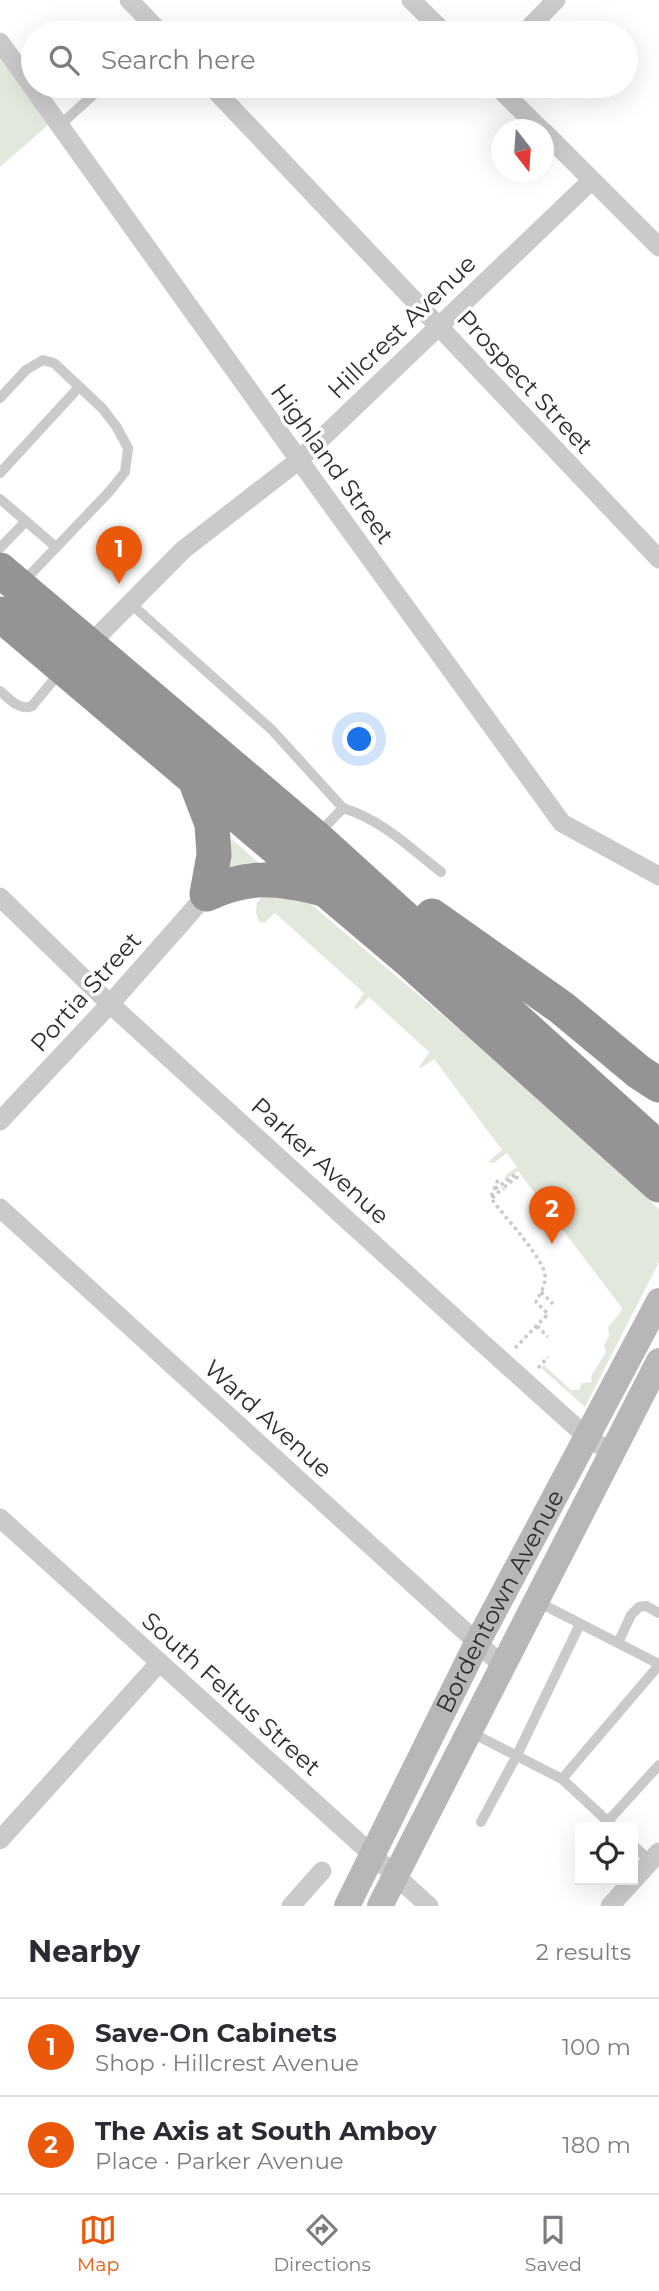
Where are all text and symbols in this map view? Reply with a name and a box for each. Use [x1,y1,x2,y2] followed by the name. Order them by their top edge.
[21,21,638,98] search box
[45,41,83,79] icon: search
[101,44,256,76] text: Search here
[491,119,554,182] north arrow
[322,249,482,405] street label: Hillcrest Avenue
[451,304,599,460] street label: Prospect Street
[265,378,400,550] street label: Highland Street
[96,526,142,584] pin: 1
[342,722,376,756] your location
[24,926,147,1058] street label: Portia Street
[245,1091,395,1230] street label: Parker Avenue
[529,1186,575,1244] pin: 2
[198,1354,338,1484] street label: Ward Avenue
[430,1485,570,1718] street label: Bordentown Avenue
[136,1606,327,1782] street label: South Feltus Street
[575,1822,638,1885] map controls
[575,1822,638,1885] button: locate
[28,1933,140,1970] text: Nearby
[536,1938,631,1966] text: 2 results
[95,2017,337,2049] text: Save-On Cabinets
[46,2033,56,2061] text: 1
[562,2033,631,2061] text: 100 m
[95,2049,359,2077] text: Shop · Hillcrest Avenue
[95,2115,436,2147] text: The Axis at South Amboy
[44,2131,58,2159] text: 2
[562,2131,631,2159] text: 180 m
[95,2147,344,2175] text: Place · Parker Avenue
[77,2211,119,2276] tab: Map
[273,2211,371,2276] tab: Directions
[525,2211,582,2276] tab: Saved

